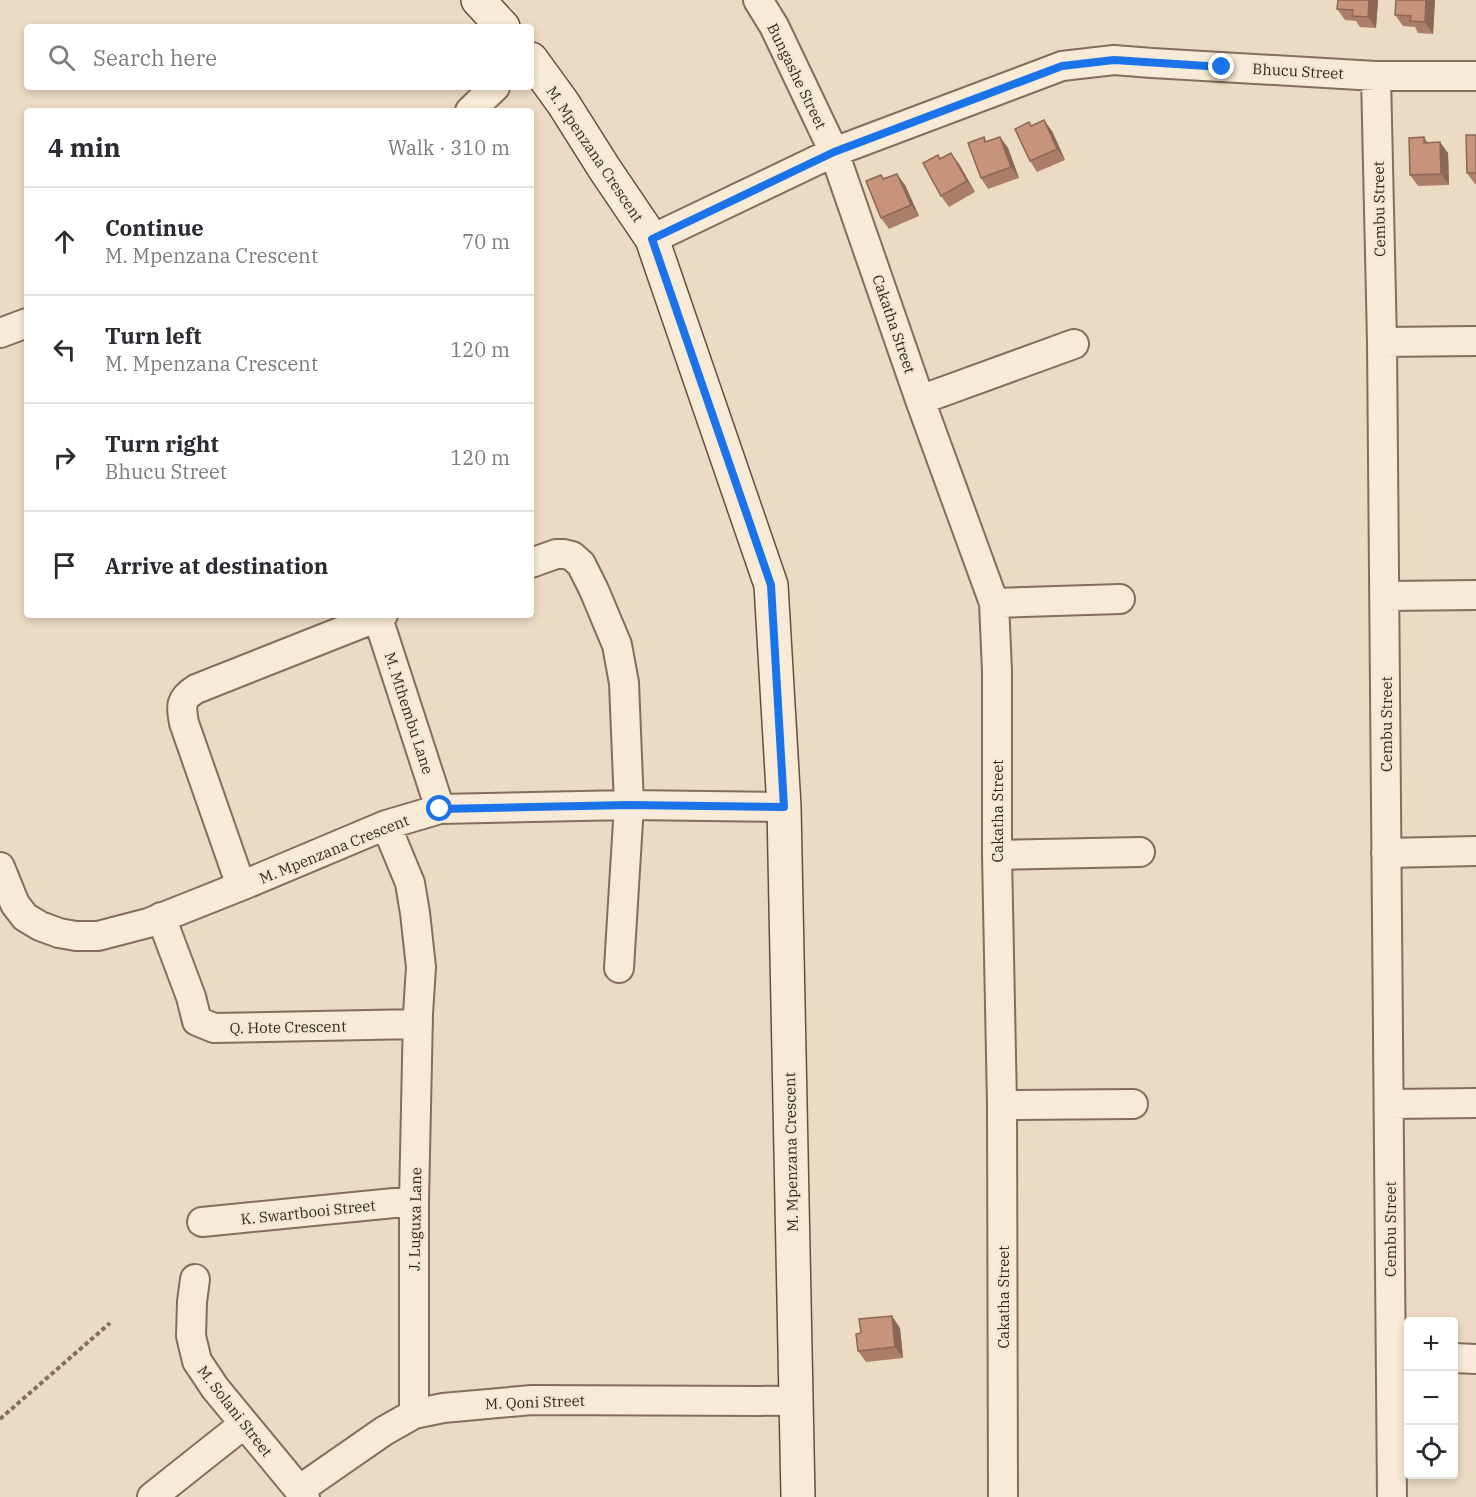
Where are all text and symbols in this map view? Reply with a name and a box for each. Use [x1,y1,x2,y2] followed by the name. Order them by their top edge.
[763,20,831,132] street label: Bungashe Street
[24,24,534,90] search box
[45,41,78,74] icon: search
[93,43,217,72] text: Search here
[1208,53,1234,79] route end
[1252,59,1344,83] street label: Bhucu Street
[542,82,648,226] street label: M. Mpenzana Crescent
[48,130,121,164] text: 4 min
[388,134,510,161] text: Walk · 310 m
[1369,161,1389,257] street label: Cembu Street
[105,213,204,242] text: Continue
[48,225,81,258] icon: ahead
[462,228,510,255] text: 70 m
[105,242,318,269] text: M. Mpenzana Crescent
[868,272,920,376] street label: Cakatha Street
[105,321,201,350] text: Turn left
[48,333,81,366] icon: left
[450,336,510,363] text: 120 m
[105,350,318,377] text: M. Mpenzana Crescent
[105,429,219,458] text: Turn right
[48,441,81,474] icon: right
[450,444,510,471] text: 120 m
[105,458,227,485] text: Bhucu Street
[48,549,81,582] icon: arrive
[105,551,328,580] text: Arrive at destination
[380,650,438,776] street label: M. Mthembu Lane
[1377,676,1396,772] street label: Cembu Street
[988,759,1007,863] street label: Cakatha Street
[426,795,452,821] route start
[256,810,412,888] street label: M. Mpenzana Crescent
[229,1016,347,1038] street label: Q. Hote Crescent
[780,1072,802,1232] street label: M. Mpenzana Crescent
[405,1167,425,1271] street label: J. Luguxa Lane
[1381,1181,1400,1277] street label: Cembu Street
[240,1195,376,1229] street label: K. Swartbooi Street
[994,1245,1013,1349] street label: Cakatha Street
[1404,1317,1458,1479] map controls
[1404,1317,1458,1371] button: +
[194,1362,276,1460] street label: M. Solani Street
[1404,1371,1458,1425] button: −
[485,1391,585,1413] street label: M. Qoni Street
[1404,1425,1458,1479] button: locate

